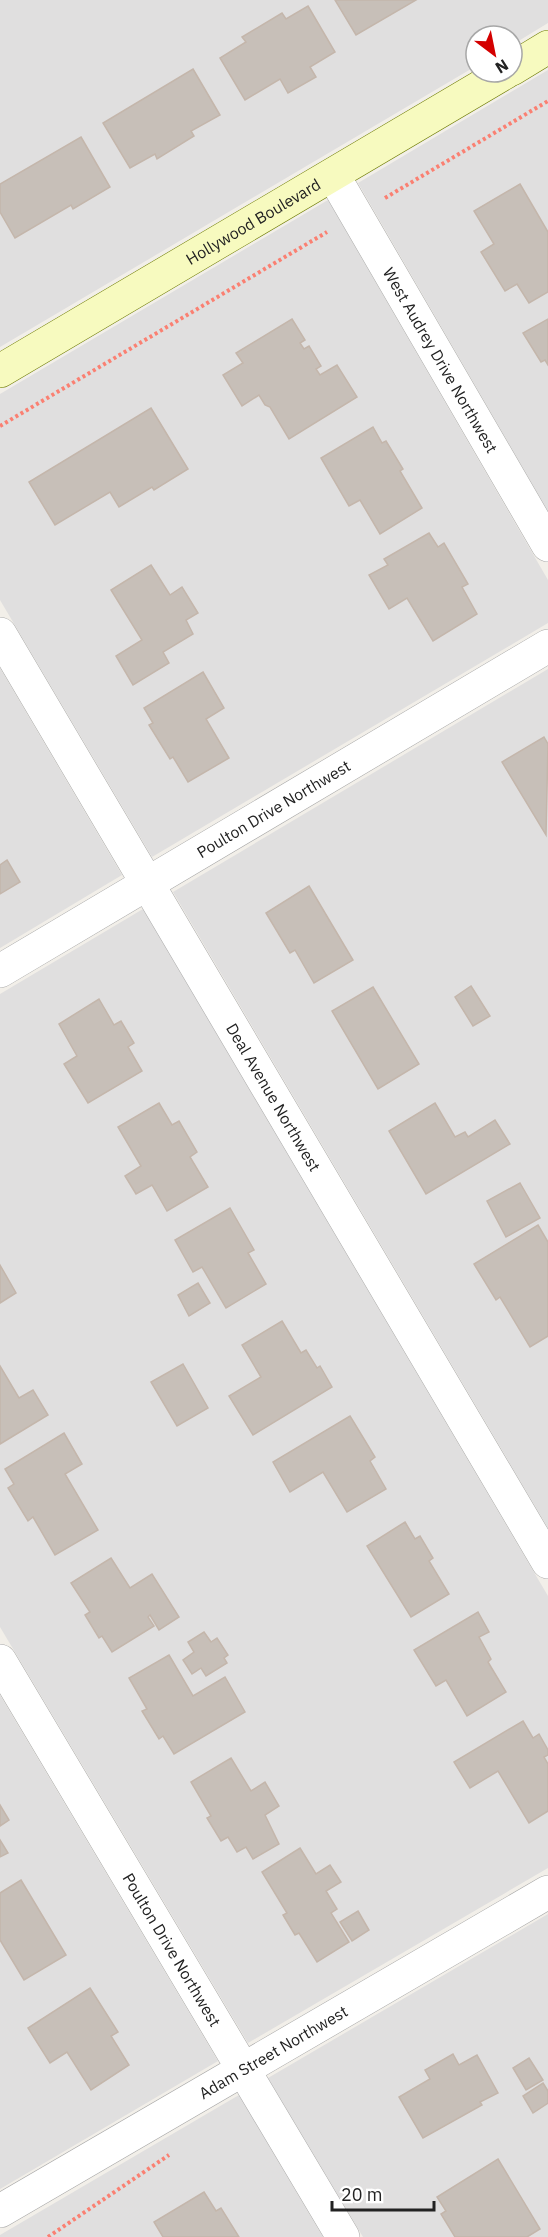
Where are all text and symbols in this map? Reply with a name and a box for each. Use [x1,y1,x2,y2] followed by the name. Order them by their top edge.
[464,24,524,84] north arrow
[492,55,512,78] text: N
[182,174,324,269] street label: Hollywood Boulevard
[379,264,502,456] street label: West Audrey Drive Northwest
[193,755,354,862] street label: Poulton Drive Northwest
[222,1020,325,1175] street label: Deal Avenue Northwest
[118,1869,225,2030] street label: Poulton Drive Northwest
[195,2001,351,2103] street label: Adam Street Northwest
[332,2174,434,2212] scale bar
[341,2183,383,2206] text: 20 m

